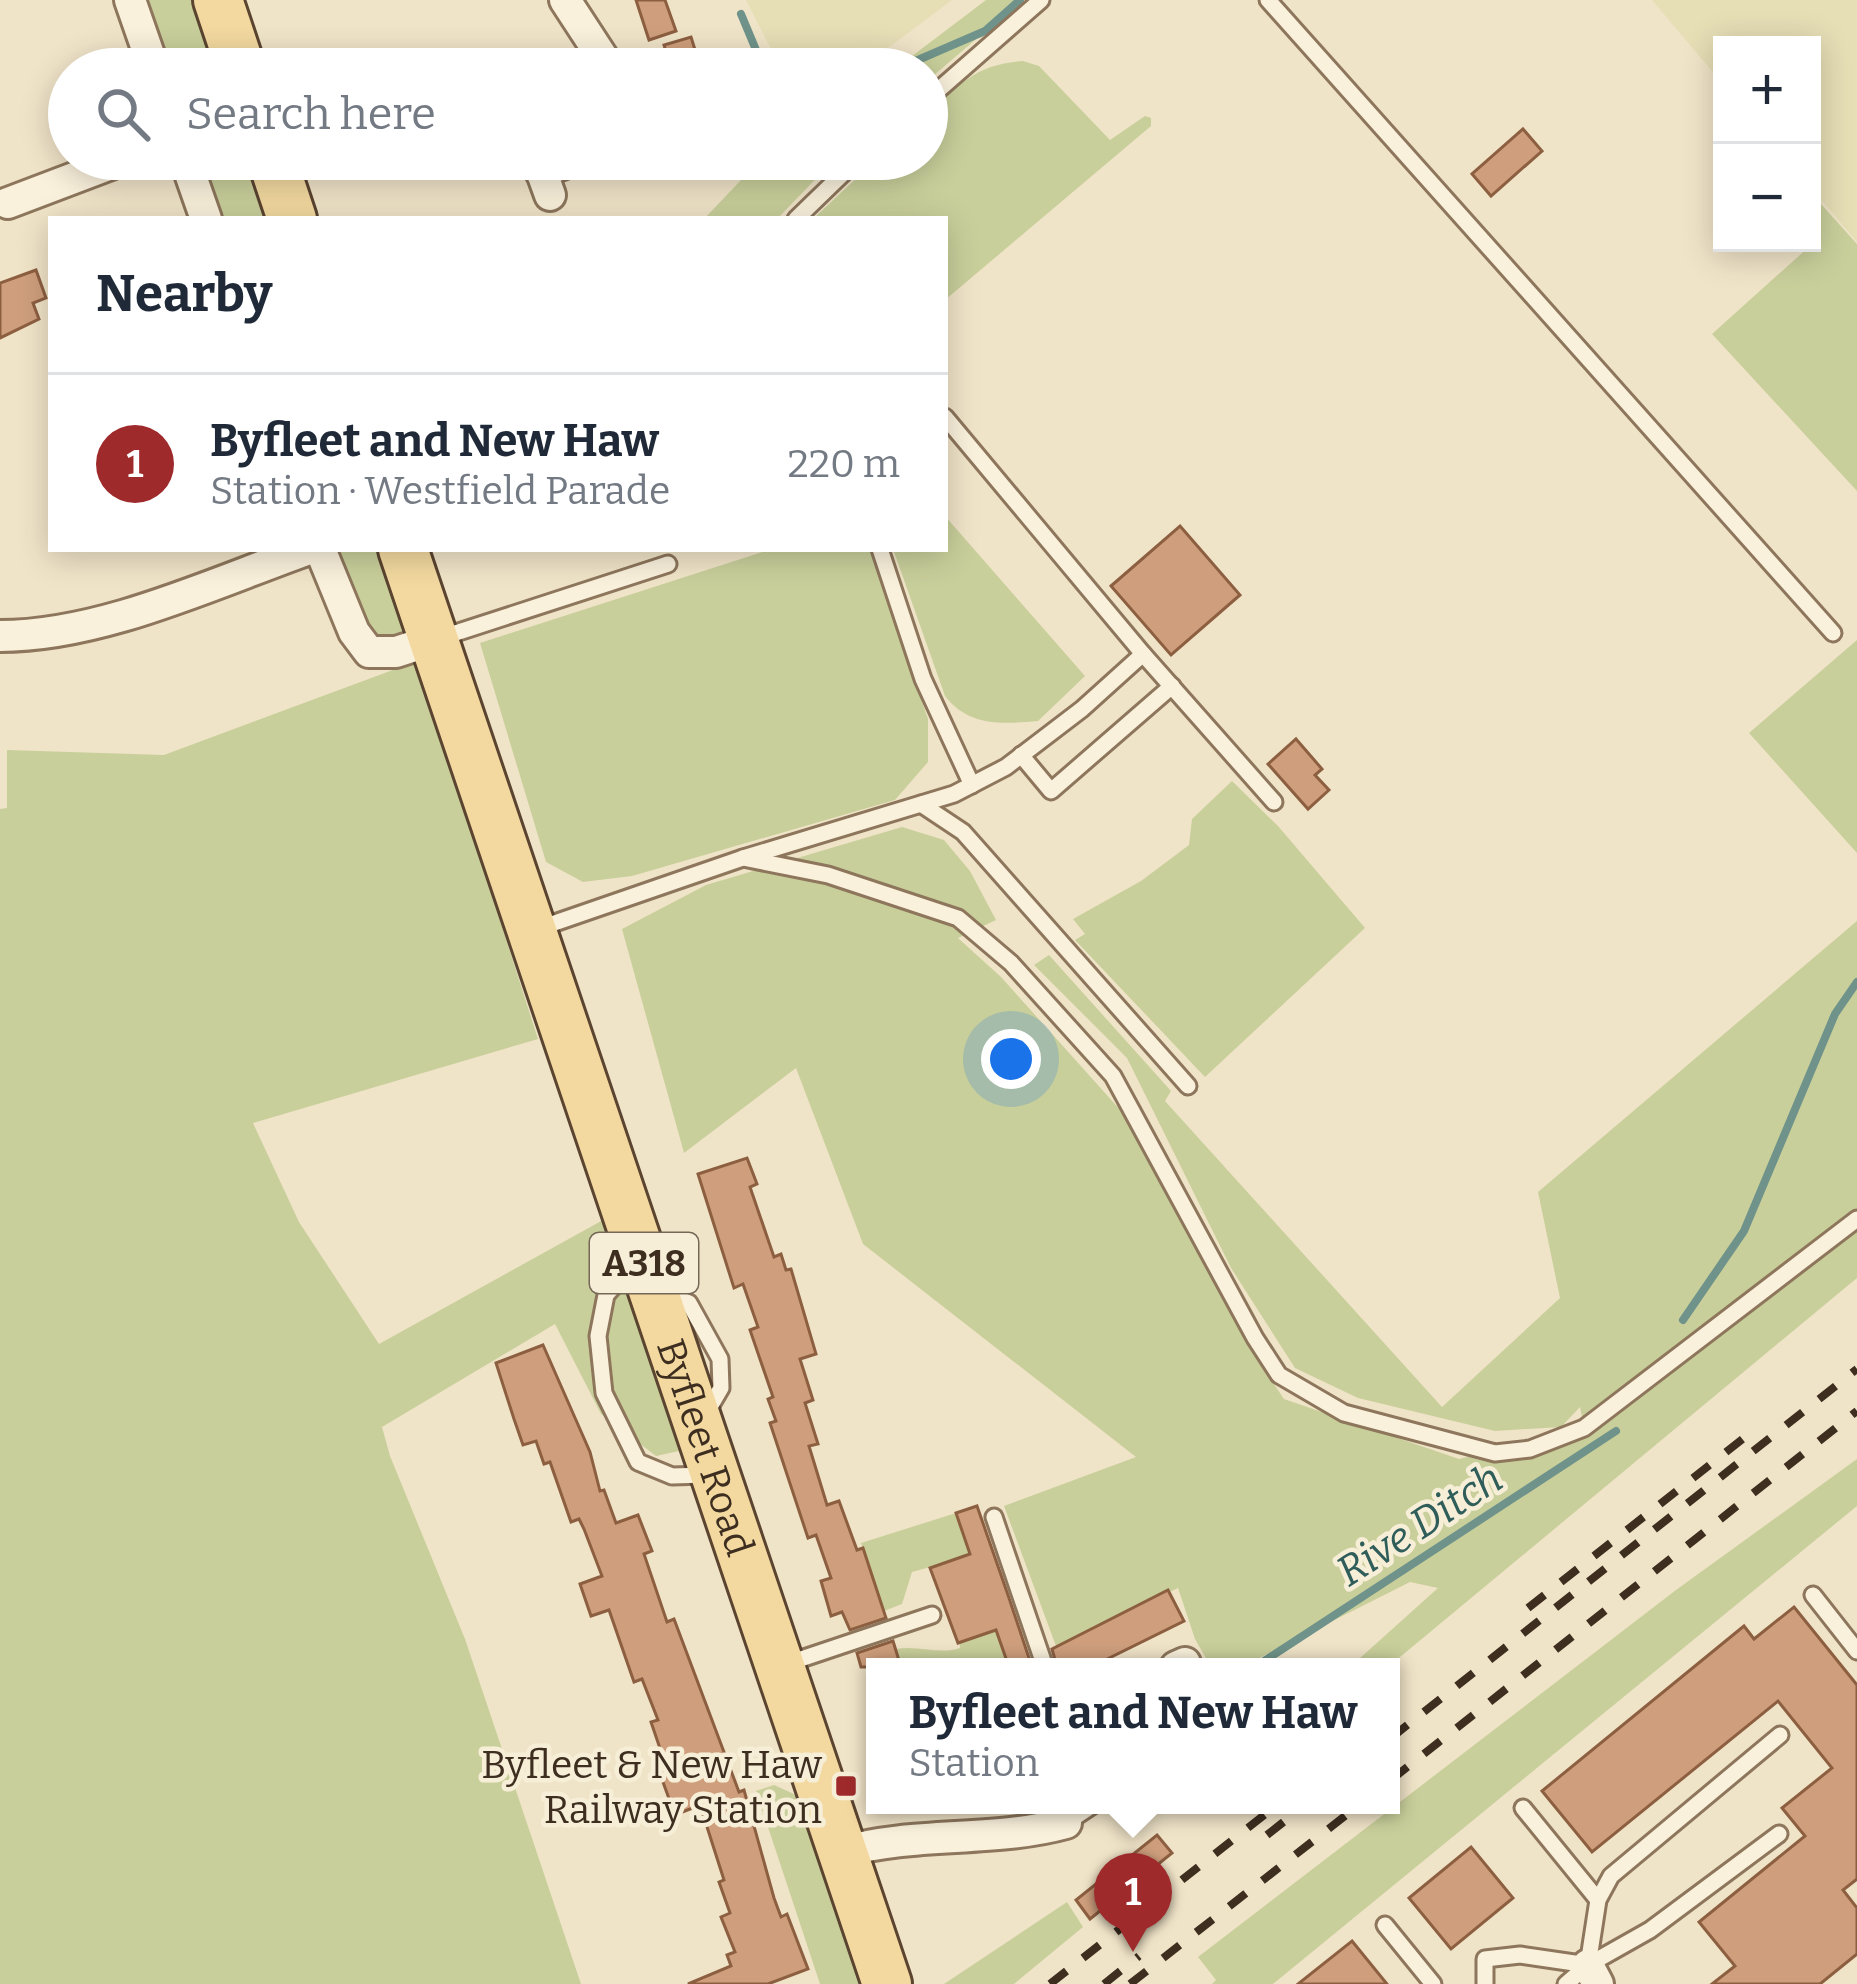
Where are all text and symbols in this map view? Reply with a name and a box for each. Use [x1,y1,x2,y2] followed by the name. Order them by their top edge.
[1713,36,1821,252] map controls
[1713,36,1821,144] button: +
[48,48,948,180] search box
[90,81,156,147] icon: search
[186,87,436,141] text: Search here
[1713,144,1821,252] button: −
[96,263,272,325] text: Nearby
[210,414,659,468] text: Byfleet and New Haw
[127,441,143,487] text: 1
[788,441,900,487] text: 220 m
[210,468,670,514] text: Station · Westfield Parade
[981,1029,1041,1089] your location
[590,1233,698,1293] road number: A318
[647,1333,763,1562] street label: Byfleet Road
[1328,1453,1512,1597] water label: Rive Ditch
[866,1658,1400,1814] popup
[909,1686,1357,1740] text: Byfleet and New Haw
[909,1740,1039,1786] text: Station
[481,1742,823,1833] place label: Byfleet & New Haw Railway Station
[833,1773,859,1799] marker: Byfleet & New Haw Railway Station
[1094,1853,1172,1952] pin: 1

